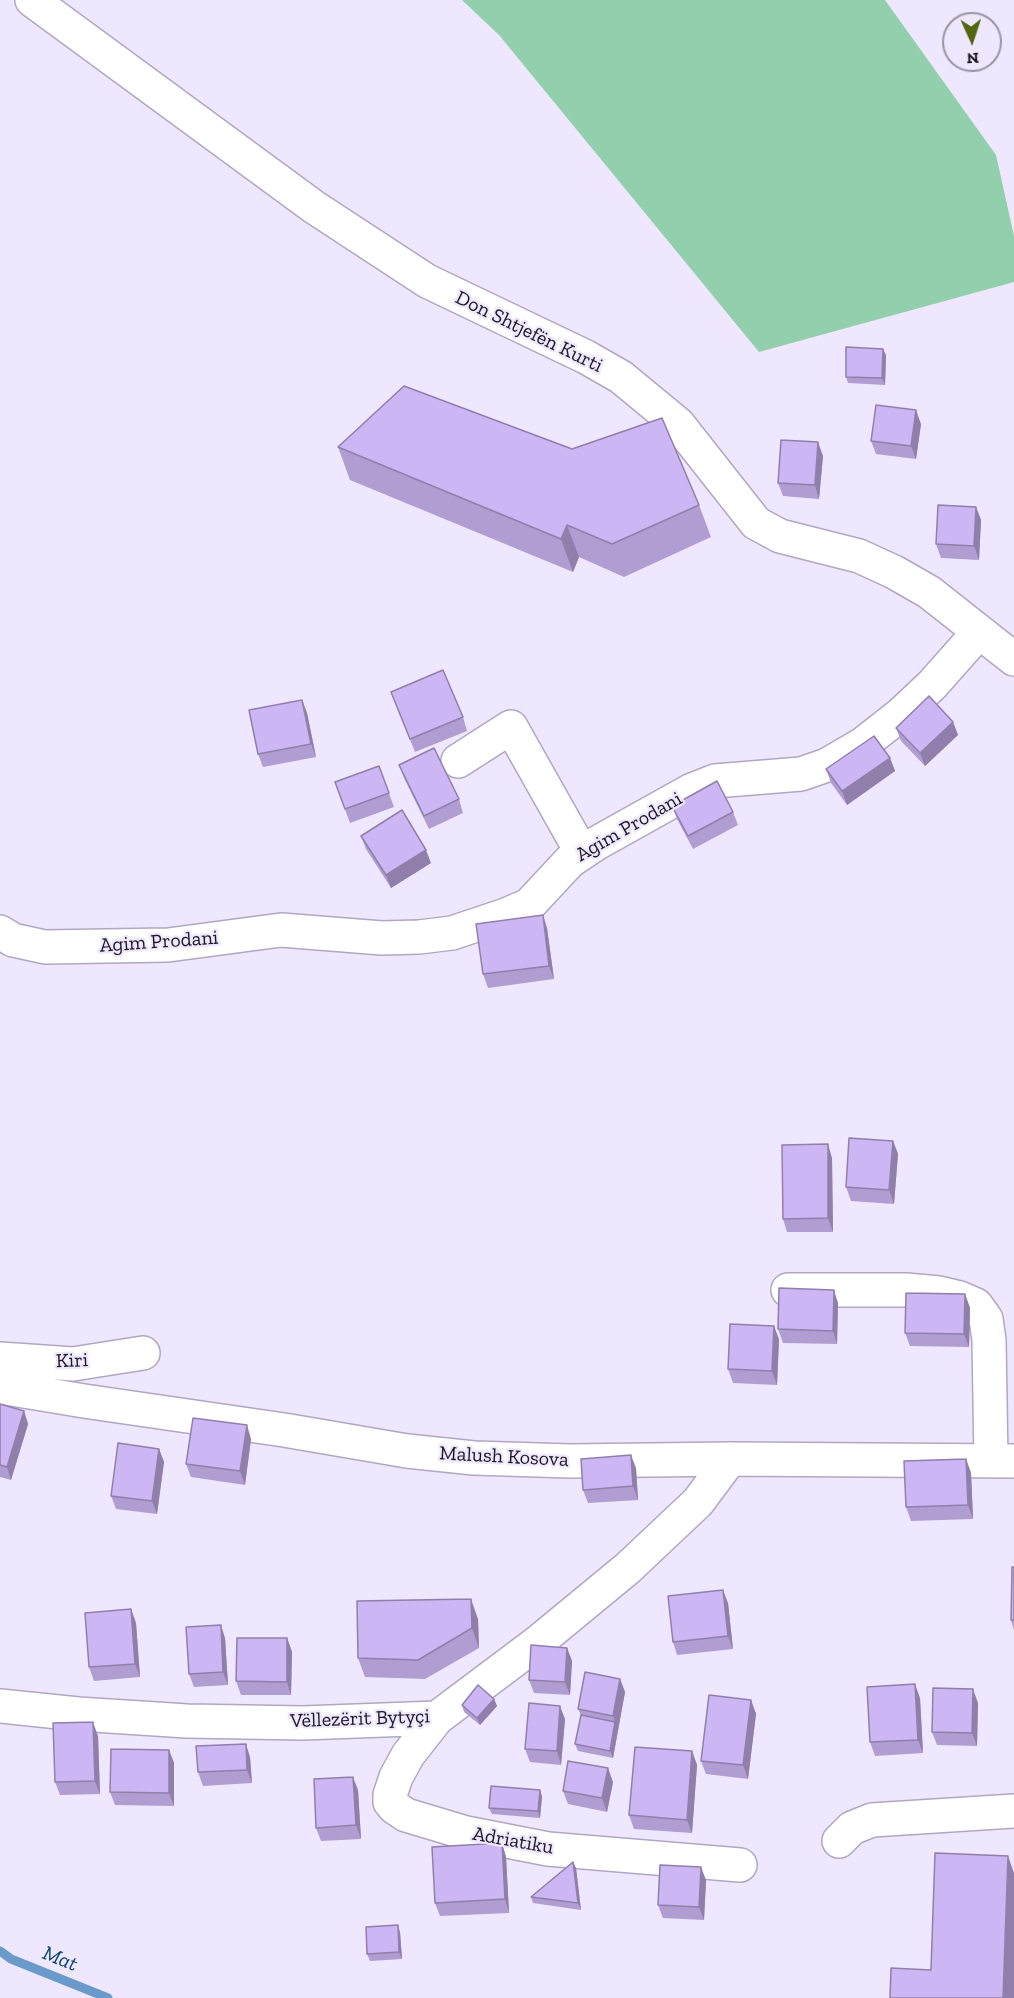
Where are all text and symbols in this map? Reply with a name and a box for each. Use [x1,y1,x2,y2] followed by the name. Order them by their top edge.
[942,12,1002,72] north arrow
[966,49,979,68] text: N
[451,286,607,378] street label: Don Shtjefën Kurti
[572,787,686,867] street label: Agim Prodani
[99,926,219,958] street label: Agim Prodani
[55,1348,89,1374] street label: Kiri
[439,1442,569,1472] street label: Malush Kosova
[290,1705,430,1733] street label: Vëllezërit Bytyçi
[471,1822,555,1860] street label: Adriatiku
[39,1941,81,1977] water label: Mat

